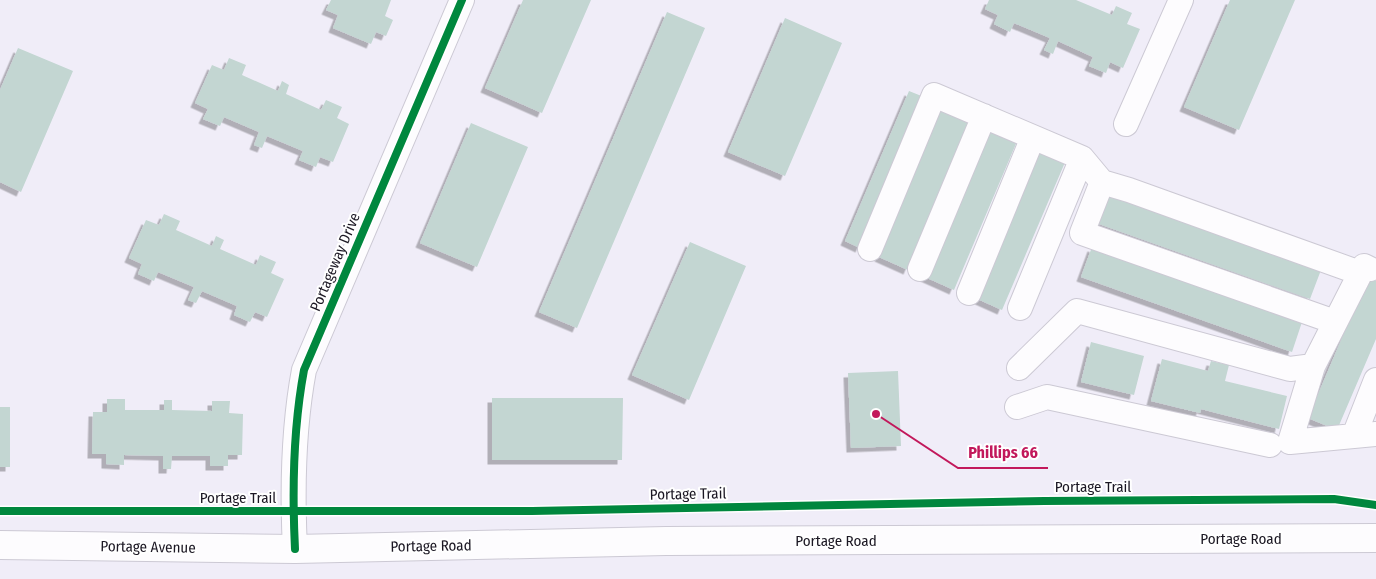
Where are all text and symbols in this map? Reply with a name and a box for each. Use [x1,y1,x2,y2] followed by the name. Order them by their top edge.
[306,210,364,314] street label: Portageway Drive
[958,437,1048,468] callout: Phillips 66
[968,443,1038,462] text: Phillips 66
[1055,478,1131,496] street label: Portage Trail
[650,484,726,504] street label: Portage Trail
[200,489,276,507] street label: Portage Trail
[1200,530,1282,548] street label: Portage Road
[795,532,877,550] street label: Portage Road
[390,536,472,556] street label: Portage Road
[100,537,196,557] street label: Portage Avenue

